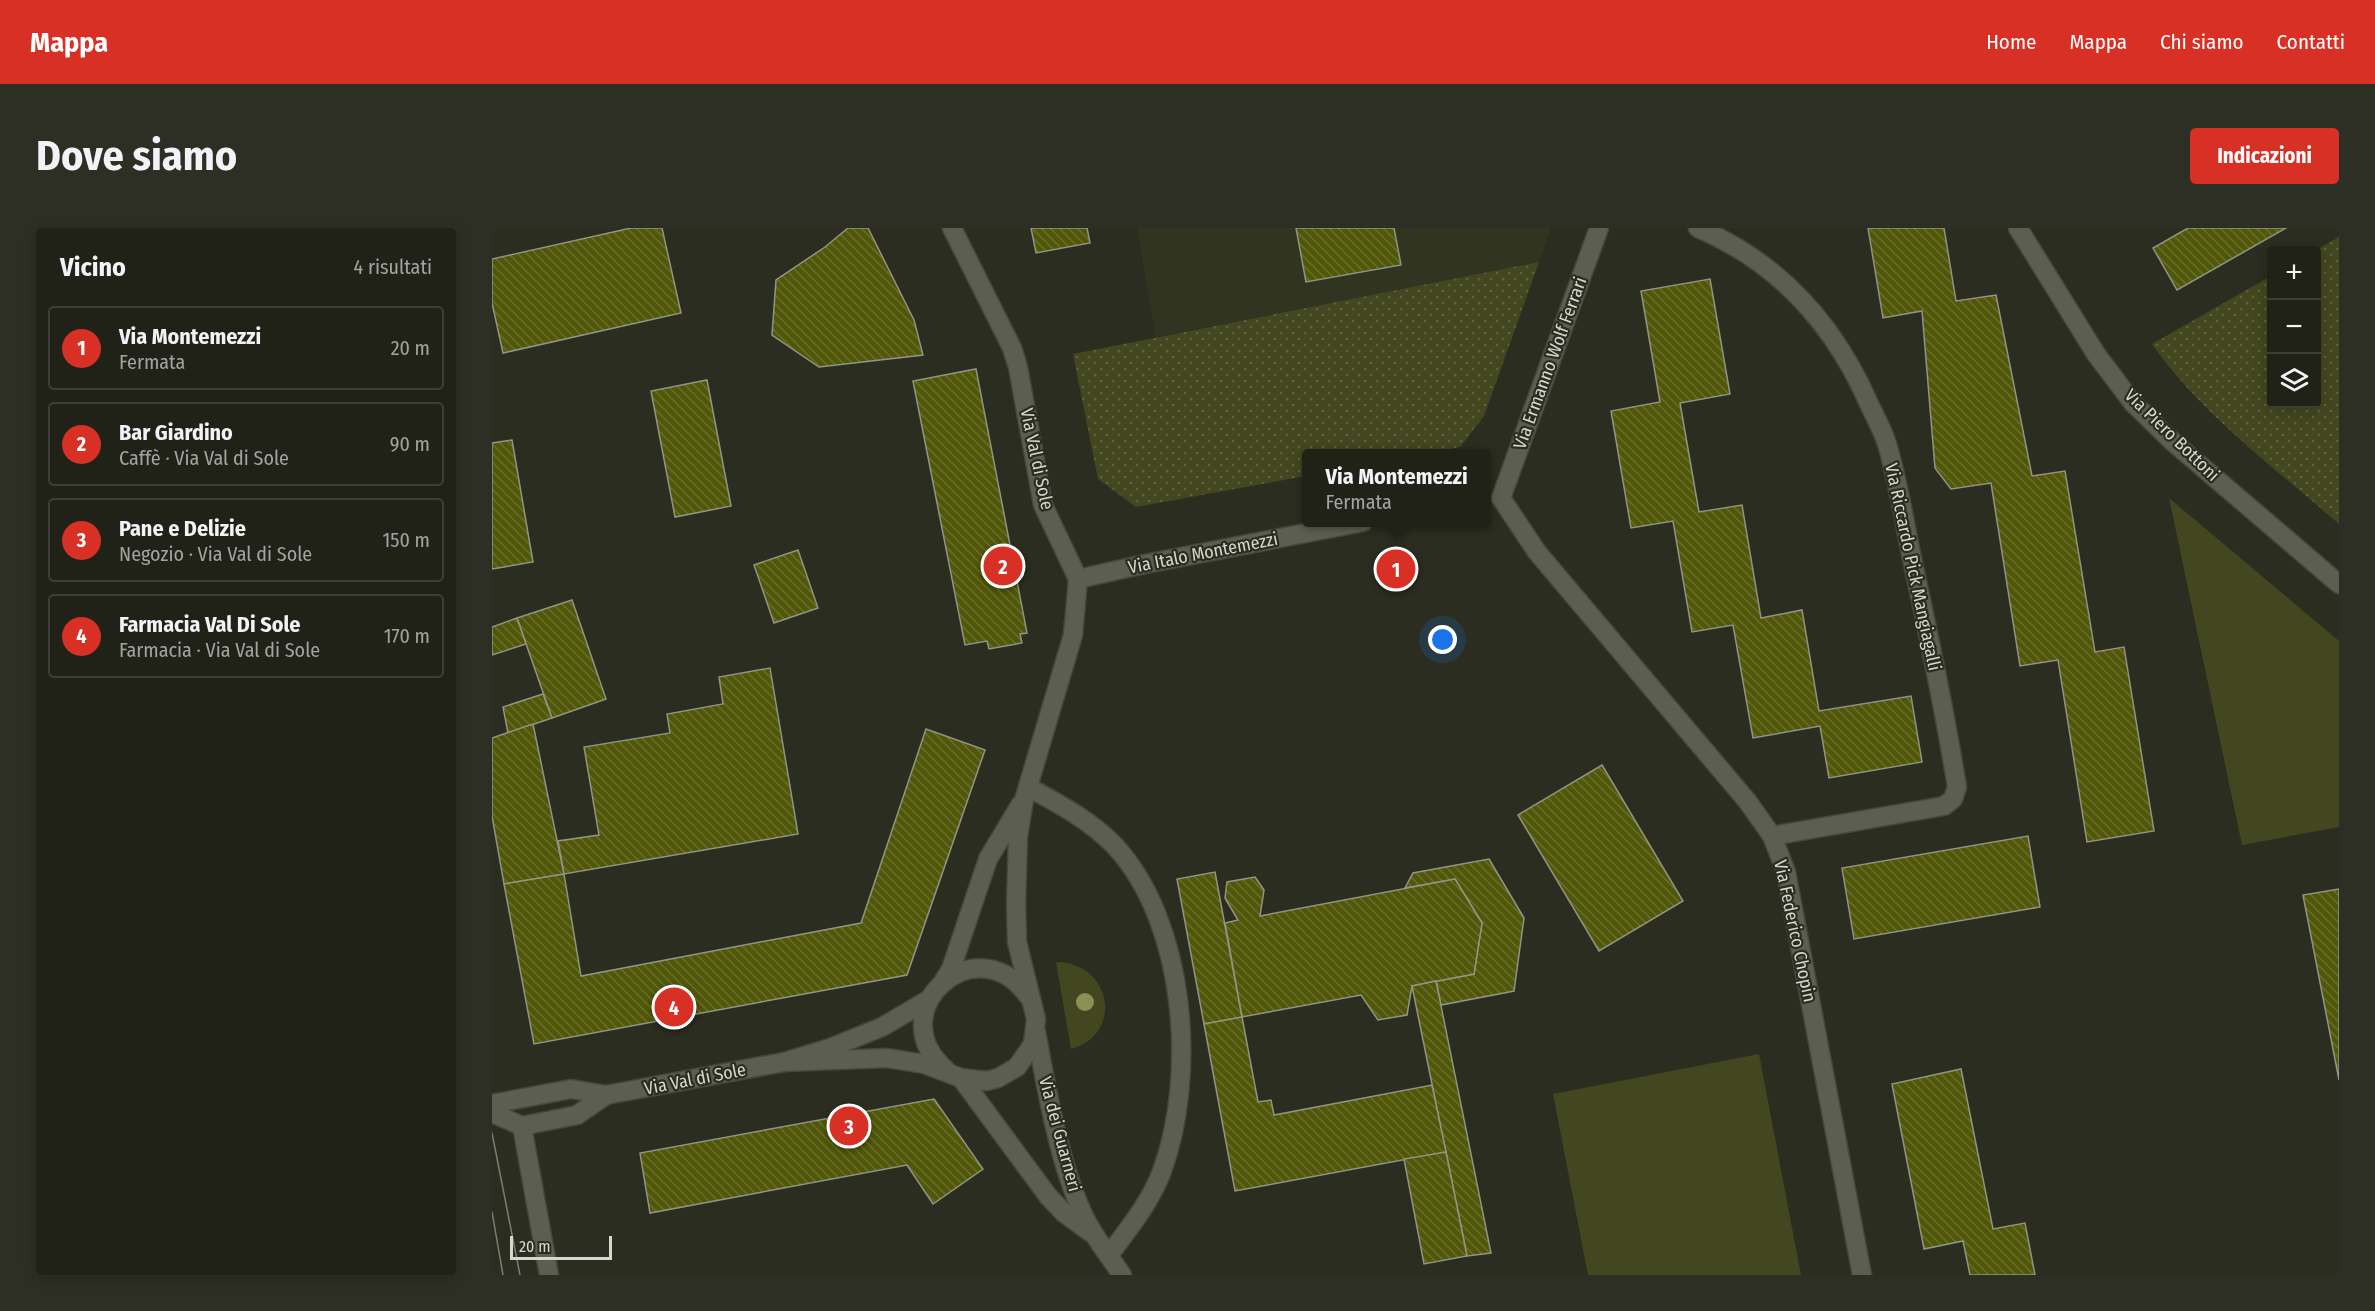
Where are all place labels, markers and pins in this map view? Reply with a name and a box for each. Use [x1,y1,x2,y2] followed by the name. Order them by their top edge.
[984,544,1022,588] pin: 2
[1376,546,1416,592] pin: 1
[654,984,693,1030] pin: 4
[830,1104,868,1148] pin: 3

